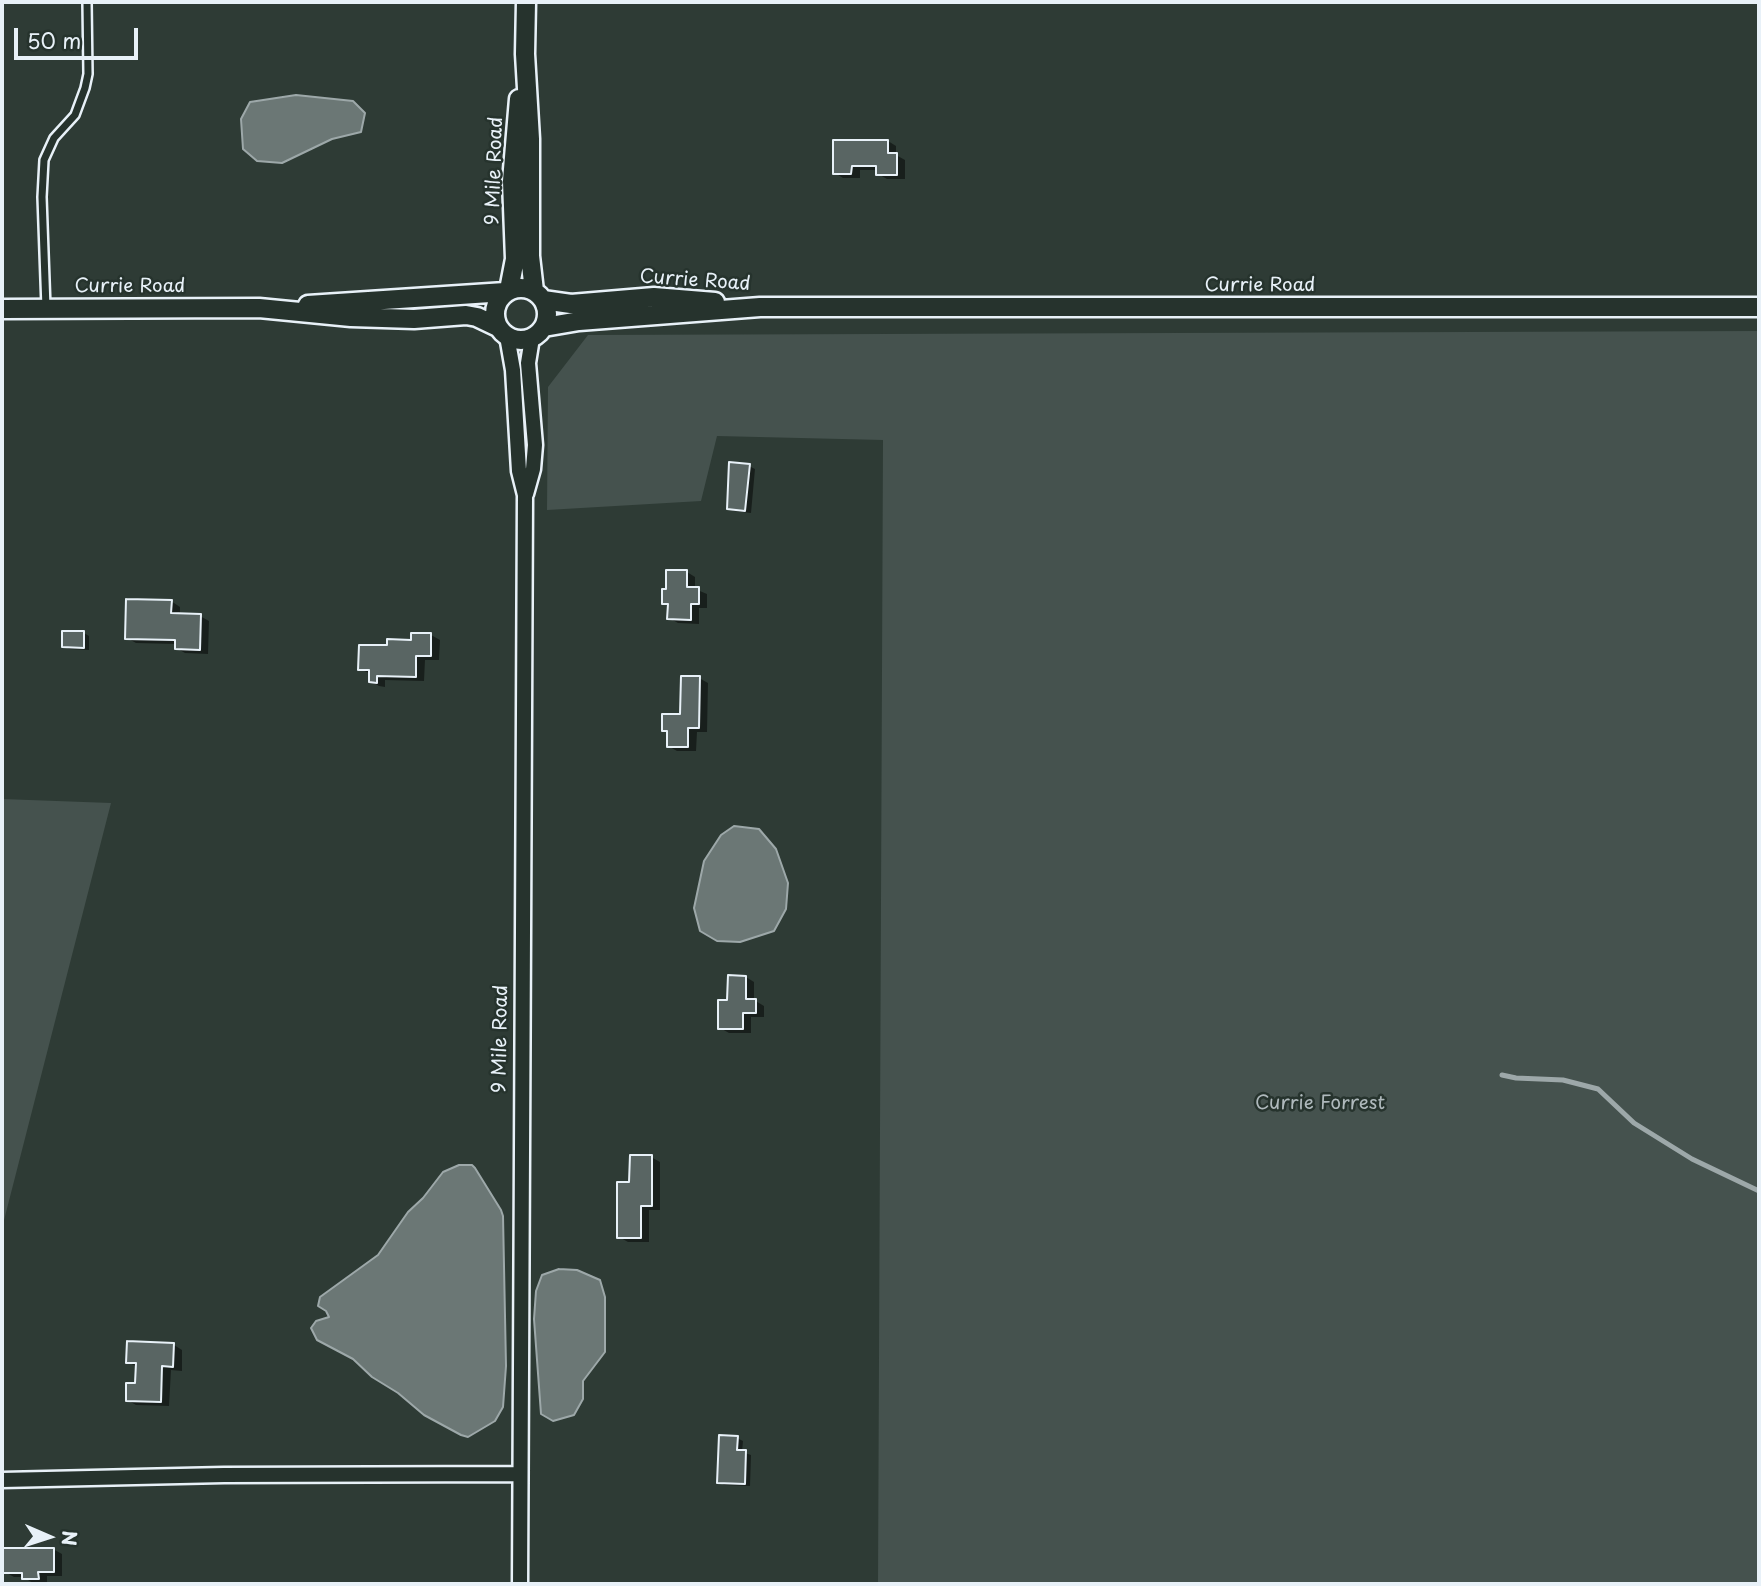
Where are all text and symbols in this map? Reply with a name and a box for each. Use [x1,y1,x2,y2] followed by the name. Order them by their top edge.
[18,14,142,58] scale bar
[27,24,81,56] text: 50 m
[482,116,508,226] street label: 9 Mile Road
[639,266,751,296] street label: Currie Road
[1205,275,1315,297] street label: Currie Road
[75,276,185,298] street label: Currie Road
[489,985,513,1093] street label: 9 Mile Road
[1255,1093,1385,1115] park label: Currie Forrest
[14,1502,84,1572] north arrow
[56,1530,84,1546] text: N

